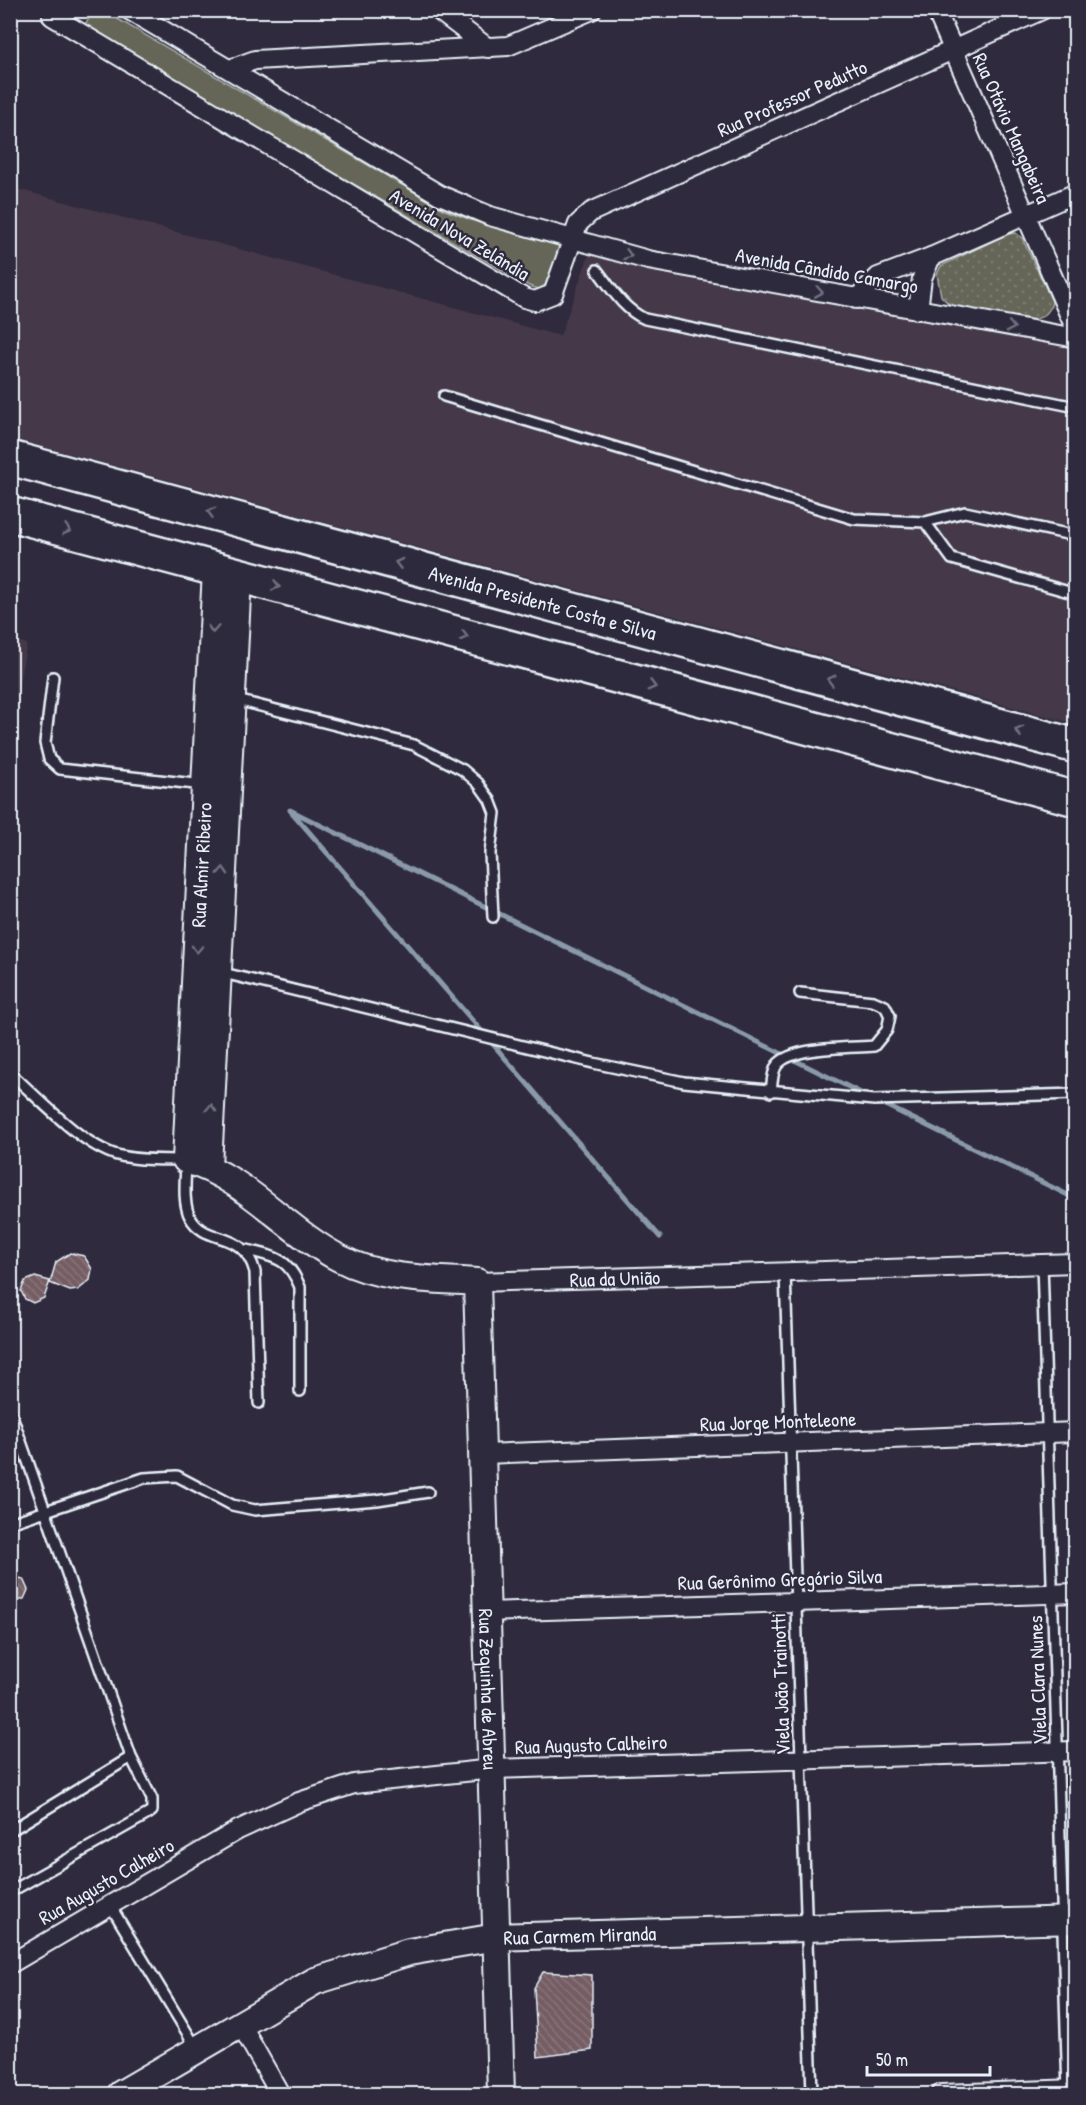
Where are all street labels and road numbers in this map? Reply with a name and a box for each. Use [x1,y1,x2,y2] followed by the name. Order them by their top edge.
[967,48,1057,208] street label: Rua Otávio Mangabeira
[713,53,871,143] street label: Rua Professor Pedutto
[385,181,535,287] street label: Avenida Nova Zelândia
[734,241,920,299] street label: Avenida Cândido Camargo
[426,558,660,646] street label: Avenida Presidente Costa e Silva
[184,802,218,928] street label: Rua Almir Ribeiro
[569,1263,660,1293] street label: Rua da União
[699,1405,857,1437] street label: Rua Jorge Monteleone
[677,1562,883,1596] street label: Rua Gerônimo Gregório Silva
[473,1608,505,1770] street label: Rua Zequinha de Abreu
[764,1613,796,1755] street label: Viela João Trainotti
[1021,1615,1053,1745] street label: Viela Clara Nunes
[515,1728,667,1760] street label: Rua Augusto Calheiro
[33,1831,179,1931] street label: Rua Augusto Calheiro
[503,1919,657,1950] street label: Rua Carmem Miranda

